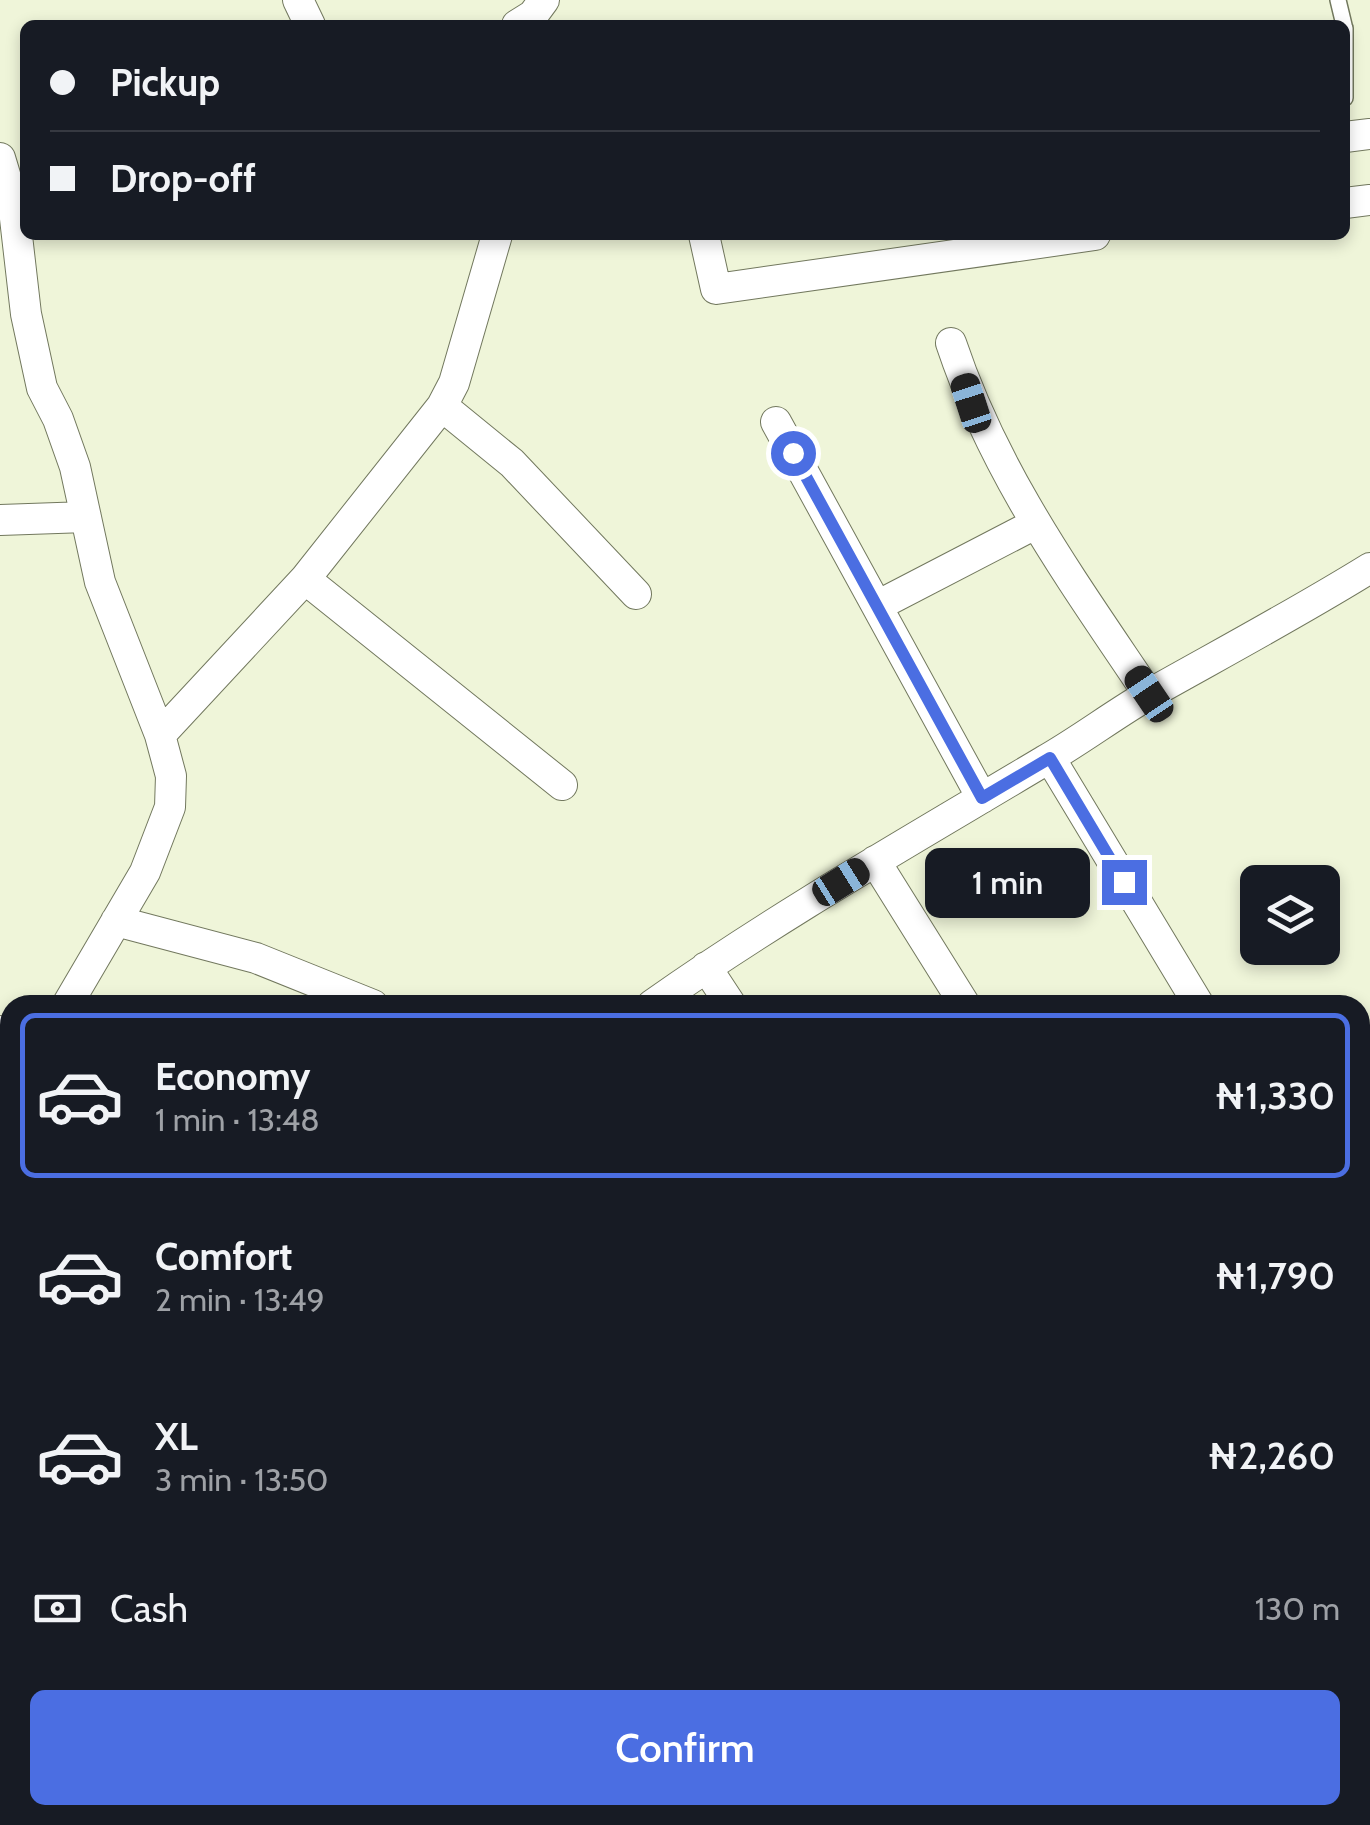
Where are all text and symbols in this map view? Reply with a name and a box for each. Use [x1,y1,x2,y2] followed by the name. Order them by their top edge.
[110,59,220,106] text: Pickup
[110,155,256,202] text: Drop-off
[947,370,995,436] car
[771,431,816,476] route start
[1120,661,1178,727] car
[924,847,1089,917] callout: 1 min
[808,853,874,911] car
[1102,860,1147,905] route end
[972,863,1043,902] text: 1 min
[1240,865,1340,965] map controls
[1240,865,1340,965] button: layers
[35,1051,125,1141] icon: car
[155,1053,310,1100] text: Economy
[1215,1072,1335,1119] text: ₦1,330
[155,1100,320,1139] text: 1 min · 13:48
[35,1231,125,1321] icon: car
[155,1233,292,1280] text: Comfort
[1215,1252,1335,1299] text: ₦1,790
[155,1280,325,1319] text: 2 min · 13:49
[35,1411,125,1501] icon: car
[155,1413,198,1460] text: XL
[1207,1432,1335,1479] text: ₦2,260
[155,1460,328,1499] text: 3 min · 13:50
[30,1581,85,1636] icon: cash
[110,1585,188,1632] text: Cash
[1255,1589,1340,1628] text: 130 m
[30,1690,1340,1805] button: Confirm

